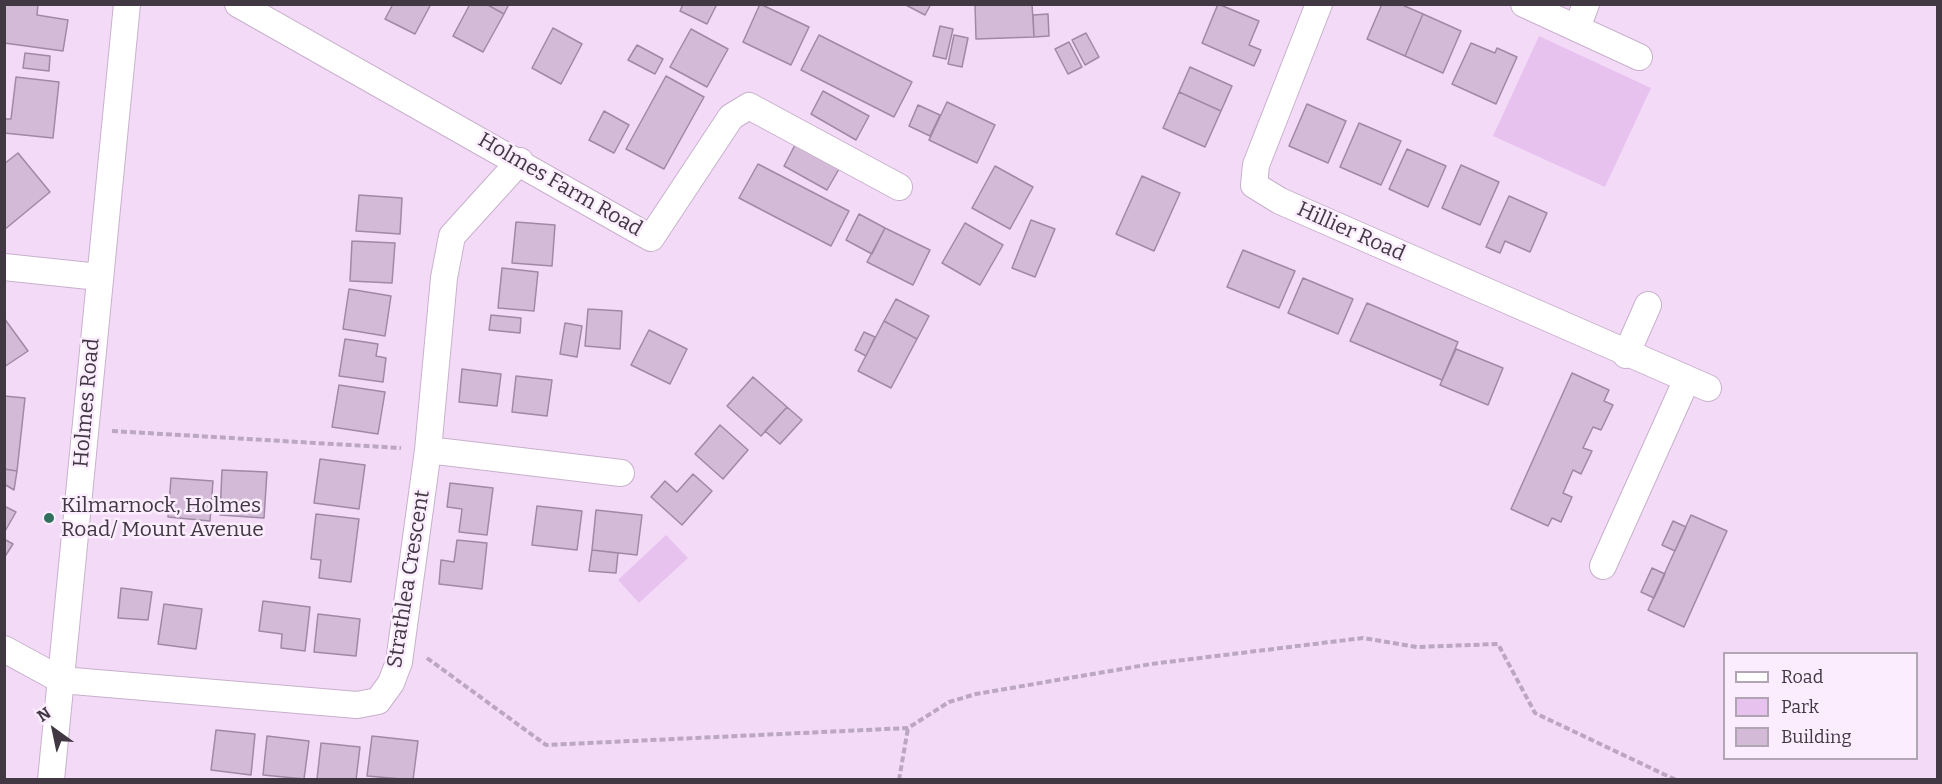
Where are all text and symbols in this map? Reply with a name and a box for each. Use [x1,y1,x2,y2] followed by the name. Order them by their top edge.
[473,128,647,242] street label: Holmes Farm Road
[1293,197,1409,267] street label: Hillier Road
[69,337,105,469] street label: Holmes Road
[382,488,436,670] street label: Strathlea Crescent
[61,493,264,543] place label: Kilmarnock, Holmes Road/ Mount Avenue
[42,511,56,525] marker: Kilmarnock, Holmes Road/ Mount Avenue
[1723,652,1918,760] legend
[1781,666,1823,688] text: Road
[1781,696,1819,718] text: Park
[24,700,84,760] north arrow
[34,703,54,726] text: N
[1781,726,1852,748] text: Building

